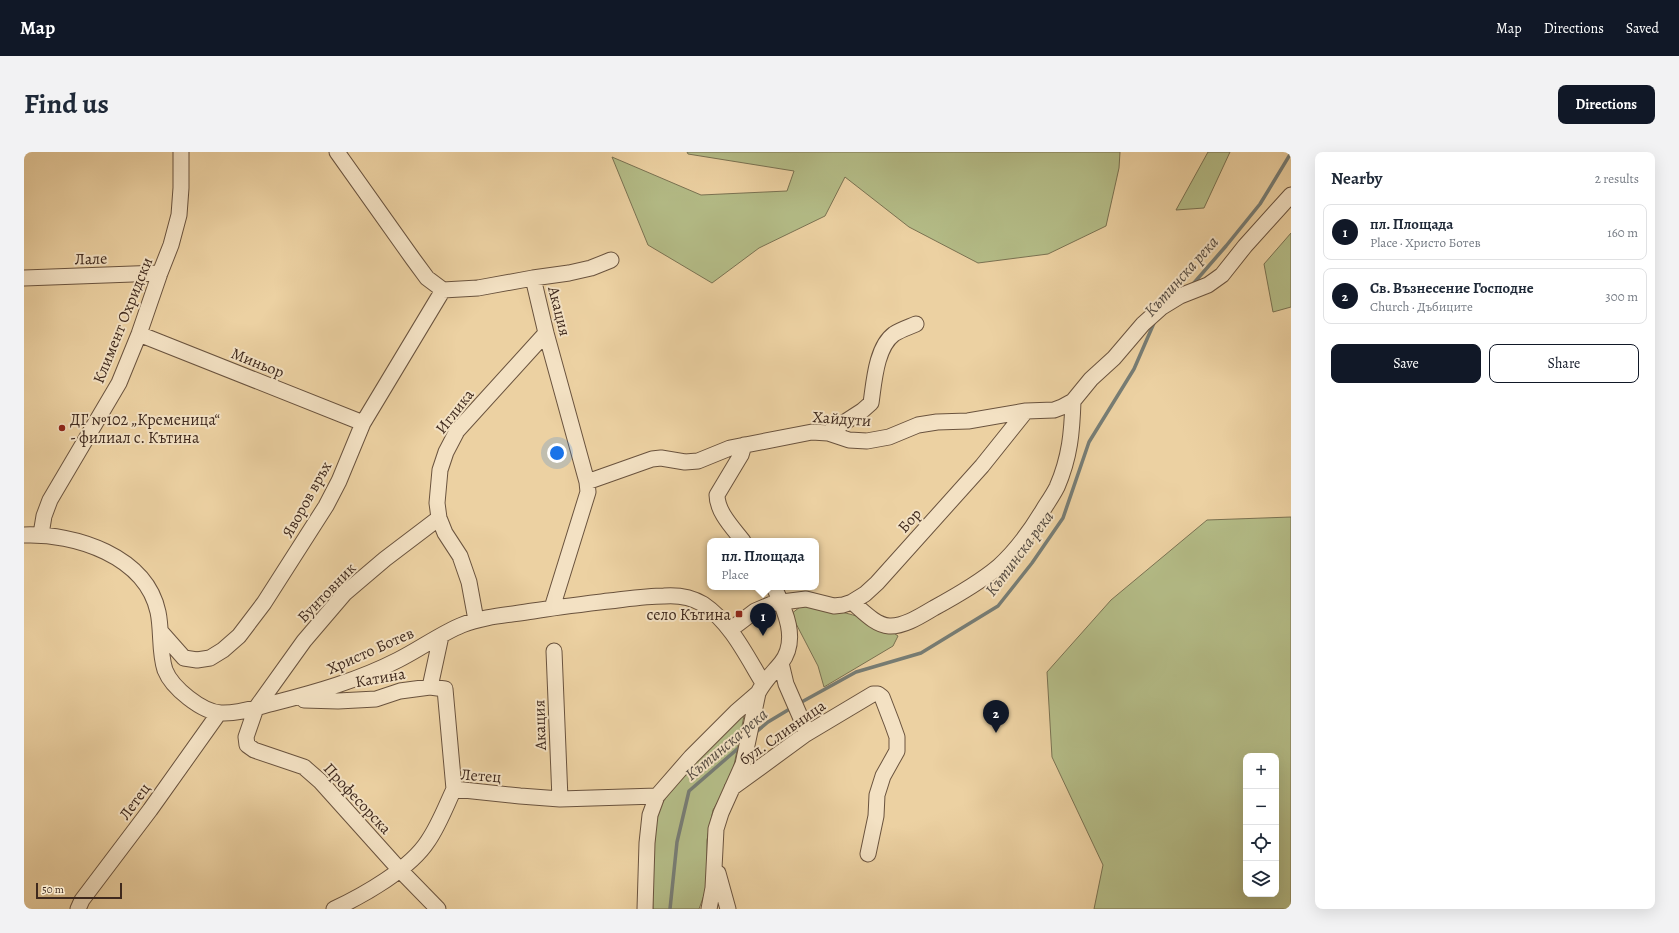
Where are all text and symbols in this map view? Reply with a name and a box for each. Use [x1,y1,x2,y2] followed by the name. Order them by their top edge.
[20,15,55,41] text: Map
[1496,19,1522,38] text: Map
[1544,19,1604,38] text: Directions
[1626,19,1659,38] text: Saved
[24,85,109,123] text: Find us
[1558,85,1655,124] button: Directions
[1331,167,1382,190] text: Nearby
[1595,170,1639,187] text: 2 results
[1370,214,1453,234] text: пл. Площада
[1343,224,1347,241] text: 1
[1607,224,1638,241] text: 160 m
[1139,231,1224,322] water label: Кътинска река
[1370,234,1481,251] text: Place · Христо Ботев
[74,247,108,271] street label: Лале
[88,254,158,387] street label: Климент Охридски
[1370,278,1534,298] text: Св. Възнесение Господне
[542,283,576,339] street label: Акация
[1342,288,1348,305] text: 2
[1605,288,1638,305] text: 300 m
[1370,298,1473,315] text: Church · Дъбиците
[228,342,288,384] street label: Миньор
[1331,344,1481,383] button: Save
[1489,344,1639,383] button: Share
[430,384,480,439] street label: Иглика
[812,406,872,432] street label: Хайдути
[70,409,220,449] place label: ДГ №102 „Кременица“ - филиал с. Кътина
[57,423,67,433] marker: ДГ №102 „Кременица“ - филиал с. Кътина
[547,443,567,463] your location
[277,457,337,542] street label: Яворов връх
[893,504,927,538] street label: Бор
[980,506,1059,601] water label: Кътинска река
[707,538,819,590] popup
[721,546,805,566] text: пл. Площада
[292,558,361,628] street label: Бунтовник
[721,566,749,583] text: Place
[750,603,776,636] pin: 1
[647,604,732,626] place label: село Кътина
[734,609,744,619] marker: село Кътина
[323,622,417,680] street label: Христо Ботев
[353,663,408,693] street label: Катина
[735,694,831,771] street label: бул. Сливница
[528,699,552,752] street label: Акация
[983,700,1009,733] pin: 2
[680,703,773,786] water label: Кътинска река
[1243,753,1279,897] map controls
[1243,753,1279,789] button: +
[318,758,397,840] street label: Професорска
[460,764,502,788] street label: Летец
[114,779,156,825] street label: Летец
[1243,789,1279,825] button: −
[1243,825,1279,861] button: locate
[1243,861,1279,897] button: layers
[36,881,122,900] scale bar
[42,882,64,897] text: 50 m

